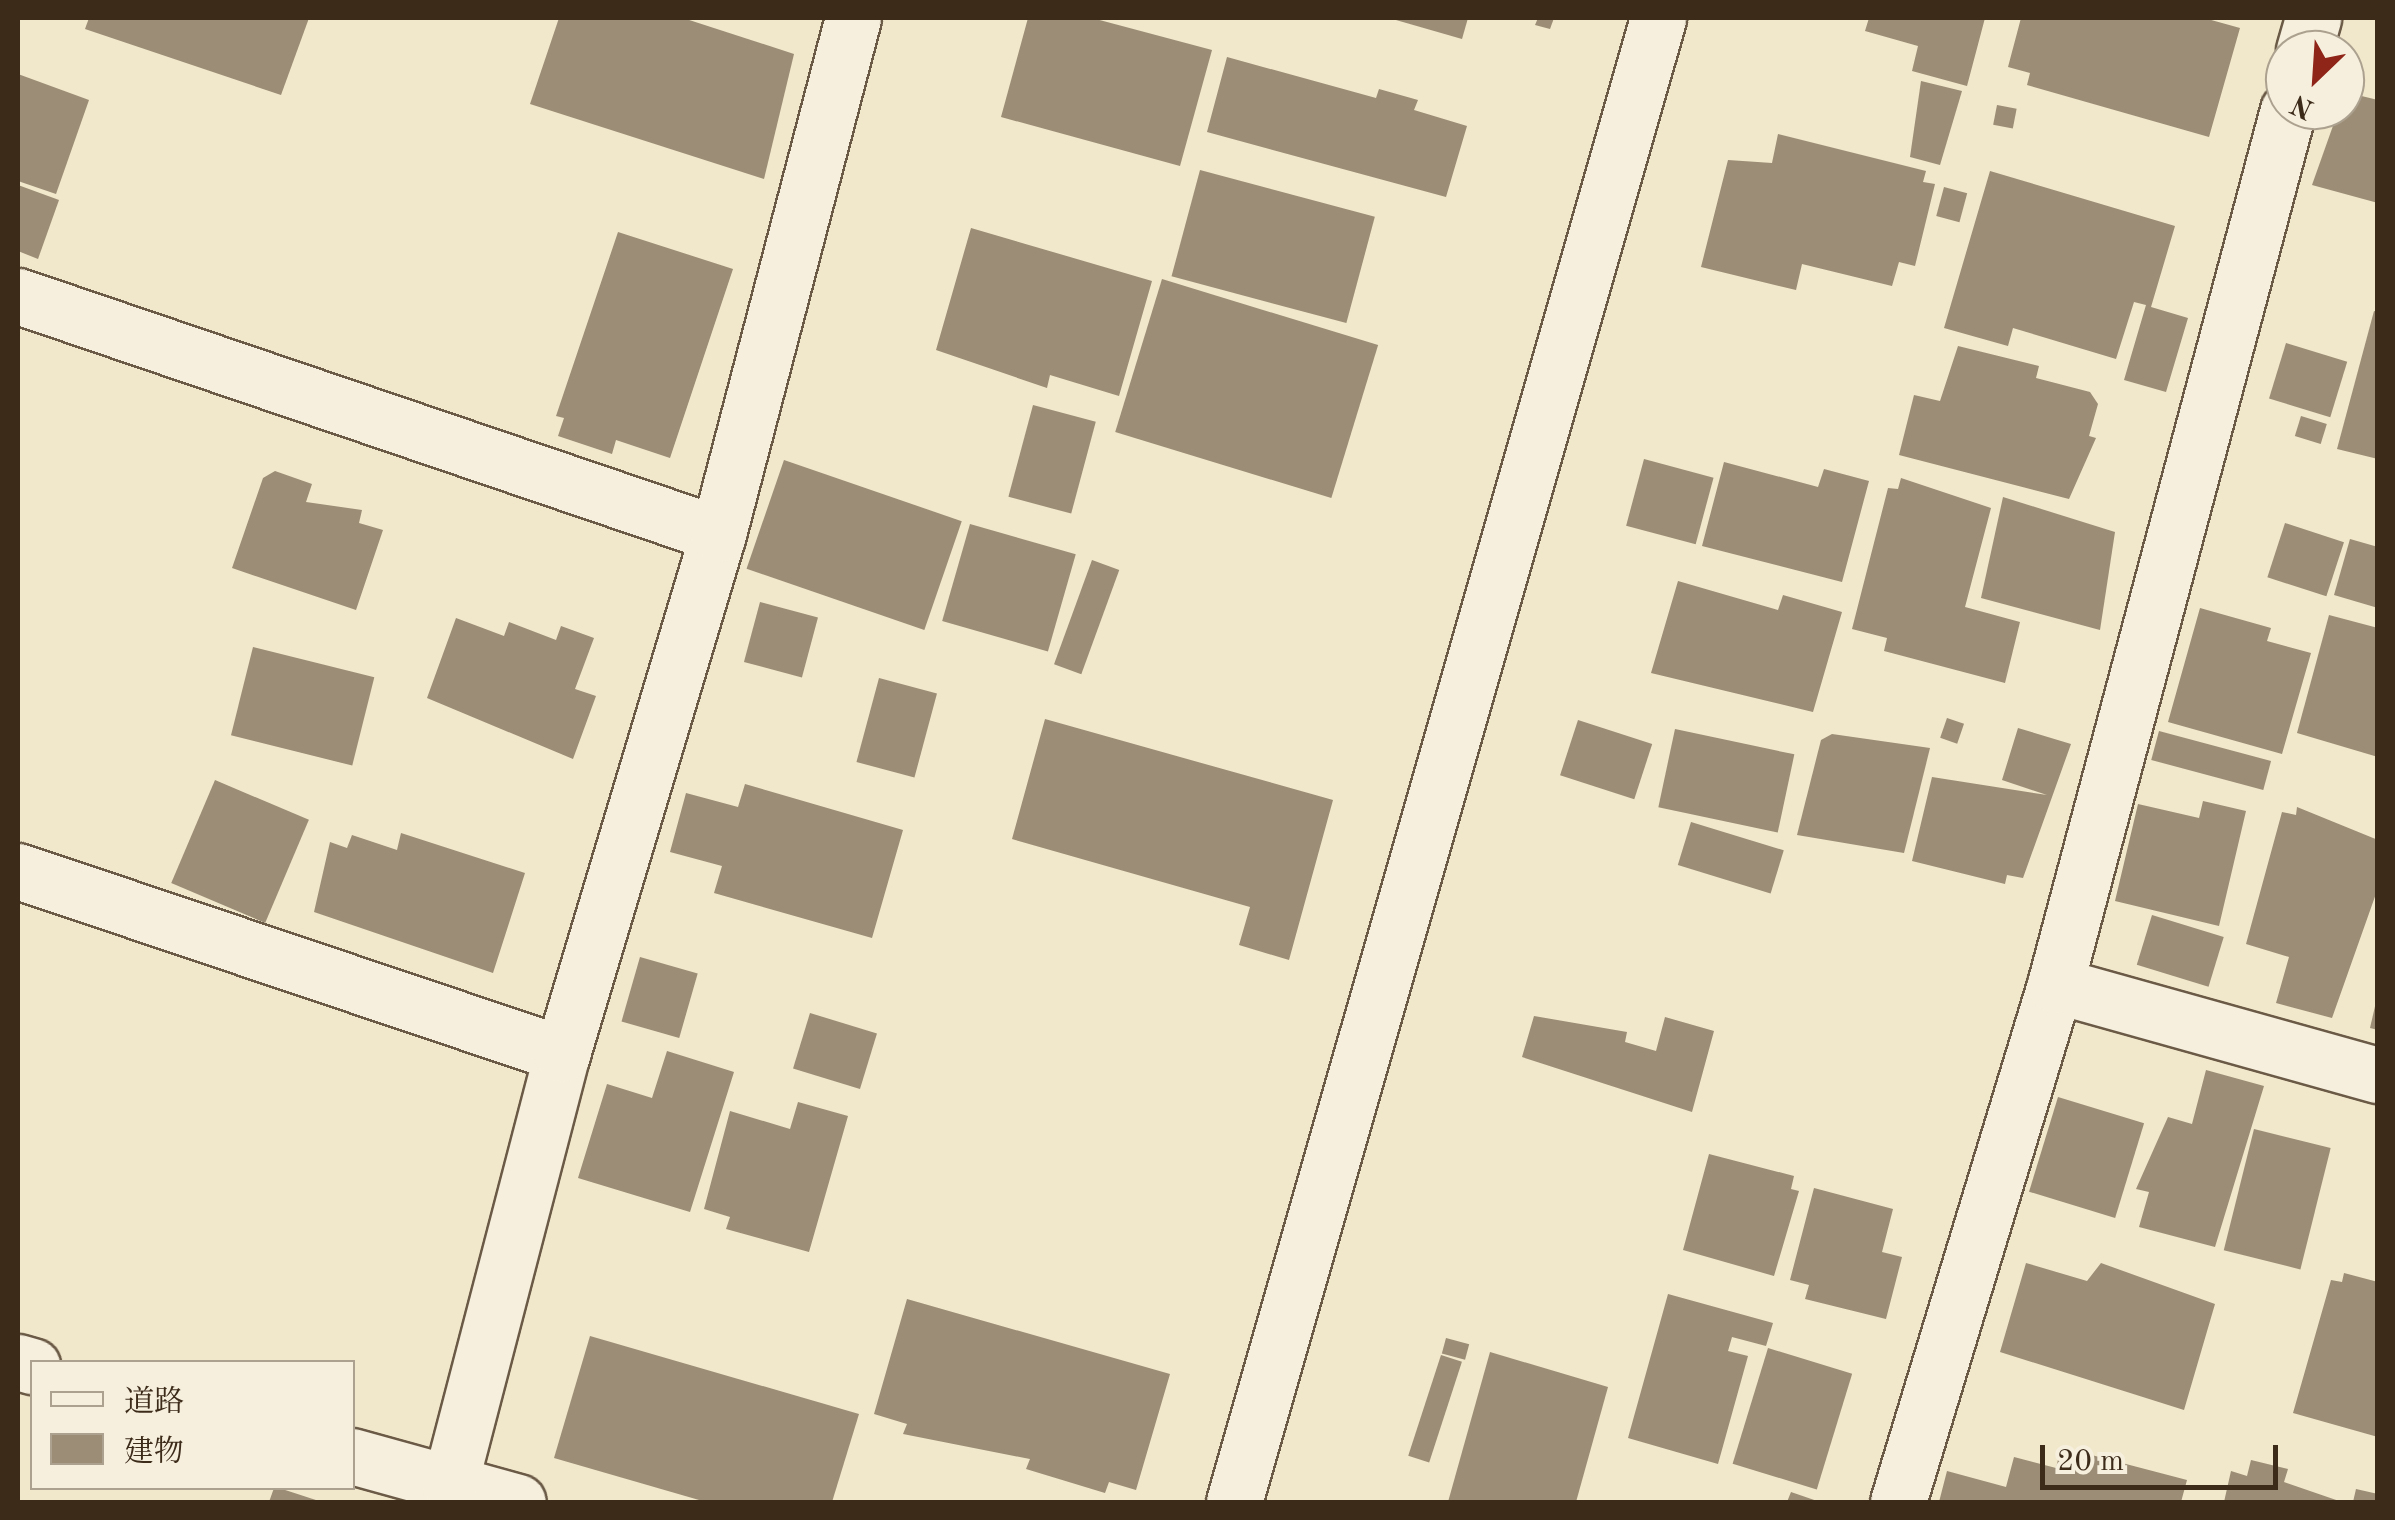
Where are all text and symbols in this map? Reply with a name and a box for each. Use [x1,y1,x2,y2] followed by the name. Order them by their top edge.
[2265,30,2365,130] north arrow
[2288,88,2319,123] text: N
[30,1360,355,1490] legend
[124,1388,184,1418] text: 道路
[2045,1425,2282,1487] scale bar
[124,1438,184,1468] text: 建物
[2057,1447,2124,1477] text: 20 m

